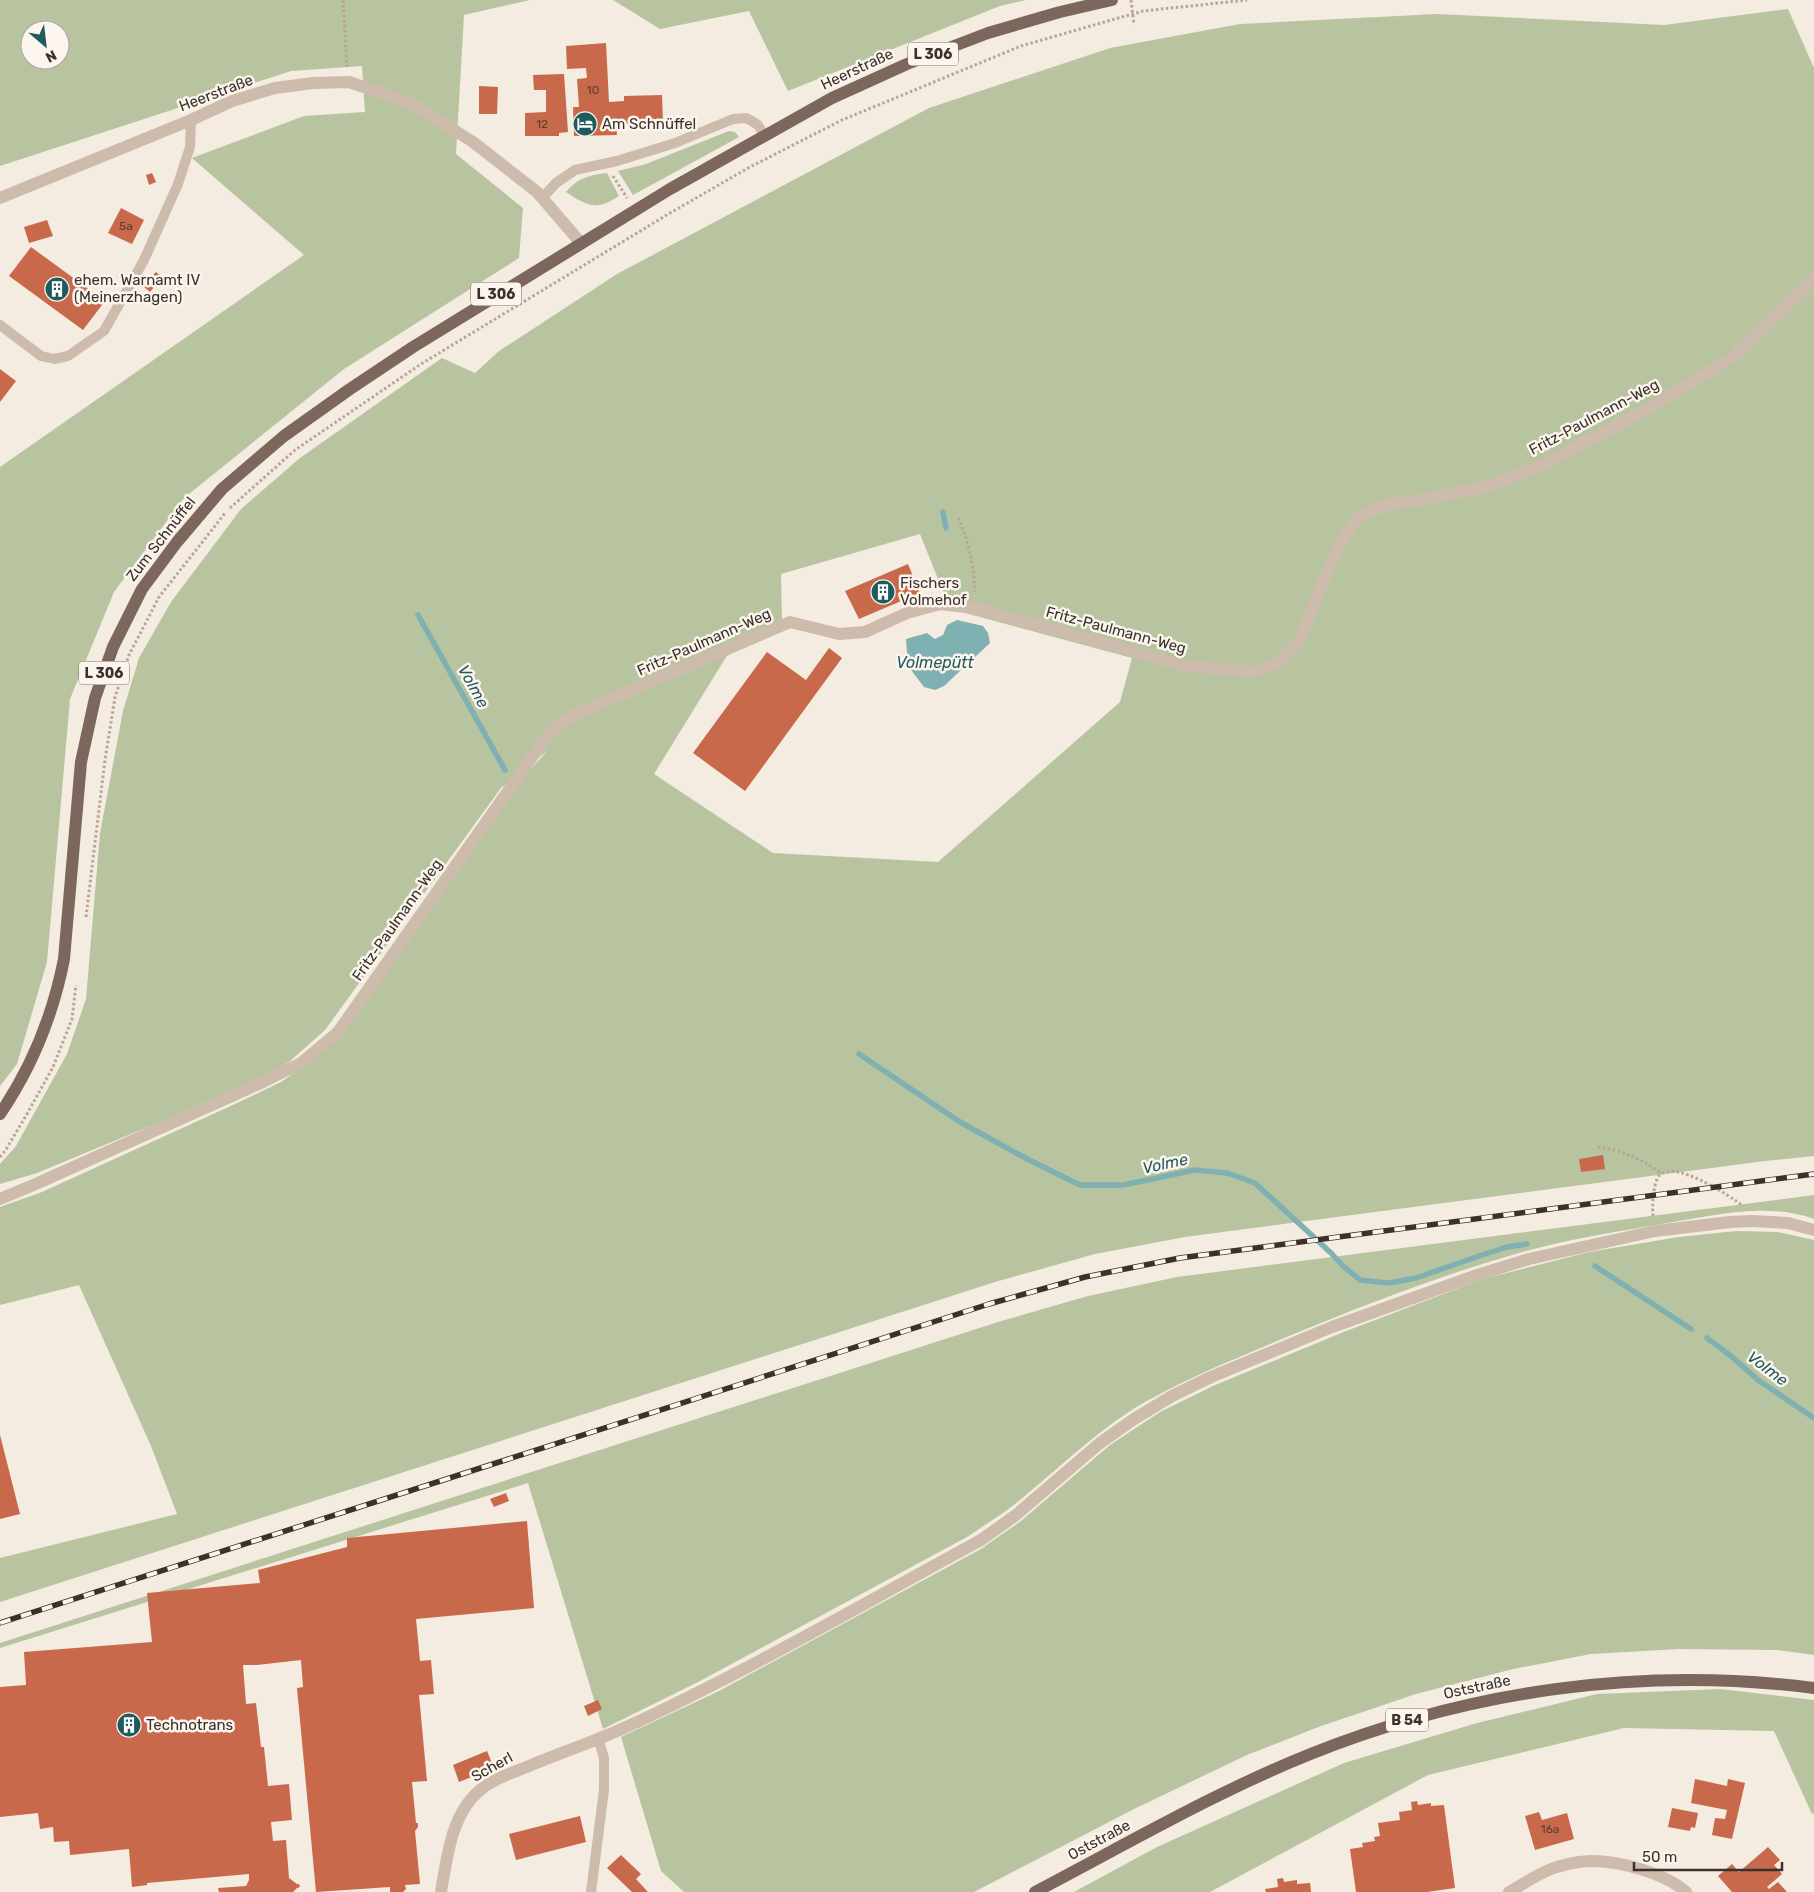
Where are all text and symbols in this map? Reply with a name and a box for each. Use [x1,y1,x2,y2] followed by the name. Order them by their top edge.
[20,20,70,70] north arrow
[908,42,958,66] road number: L 306
[818,44,896,94] street label: Heerstraße
[42,46,59,66] text: N
[176,71,256,115] street label: Heerstraße
[587,83,599,97] house number: 10
[572,111,598,137] hotel icon: Am Schnüffel
[602,115,696,133] place label: Am Schnüffel
[536,117,548,131] house number: 12
[119,219,133,233] house number: 5a
[74,271,200,306] place label: ehem. Warnamt IV (Meinerzhagen)
[44,276,70,302] building icon: ehem. Warnamt IV (Meinerzhagen)
[471,282,521,306] road number: L 306
[1526,375,1662,459] street label: Fritz-Paulmann-Weg
[123,493,199,585] street label: Zum Schnüffel
[900,574,967,609] place label: Fischers Volmehof
[870,579,896,605] building icon: Fischers Volmehof
[1044,603,1188,657] street label: Fritz-Paulmann-Weg
[634,604,774,680] street label: Fritz-Paulmann-Weg
[896,653,975,672] water label: Volmepütt
[79,661,129,684] road number: L 306
[454,662,493,711] water label: Volme
[348,856,446,984] street label: Fritz-Paulmann-Weg
[1141,1149,1190,1178] water label: Volme
[1744,1347,1792,1390] water label: Volme
[1442,1671,1512,1703] street label: Oststraße
[1386,1708,1428,1732] road number: B 54
[116,1712,142,1738] building icon: Technotrans
[146,1716,234,1734] place label: Technotrans
[468,1748,516,1786] street label: Scherl
[1065,1816,1133,1864] street label: Oststraße
[1541,1822,1560,1836] house number: 16a
[1634,1840,1782,1872] scale bar
[1642,1848,1677,1866] text: 50 m

